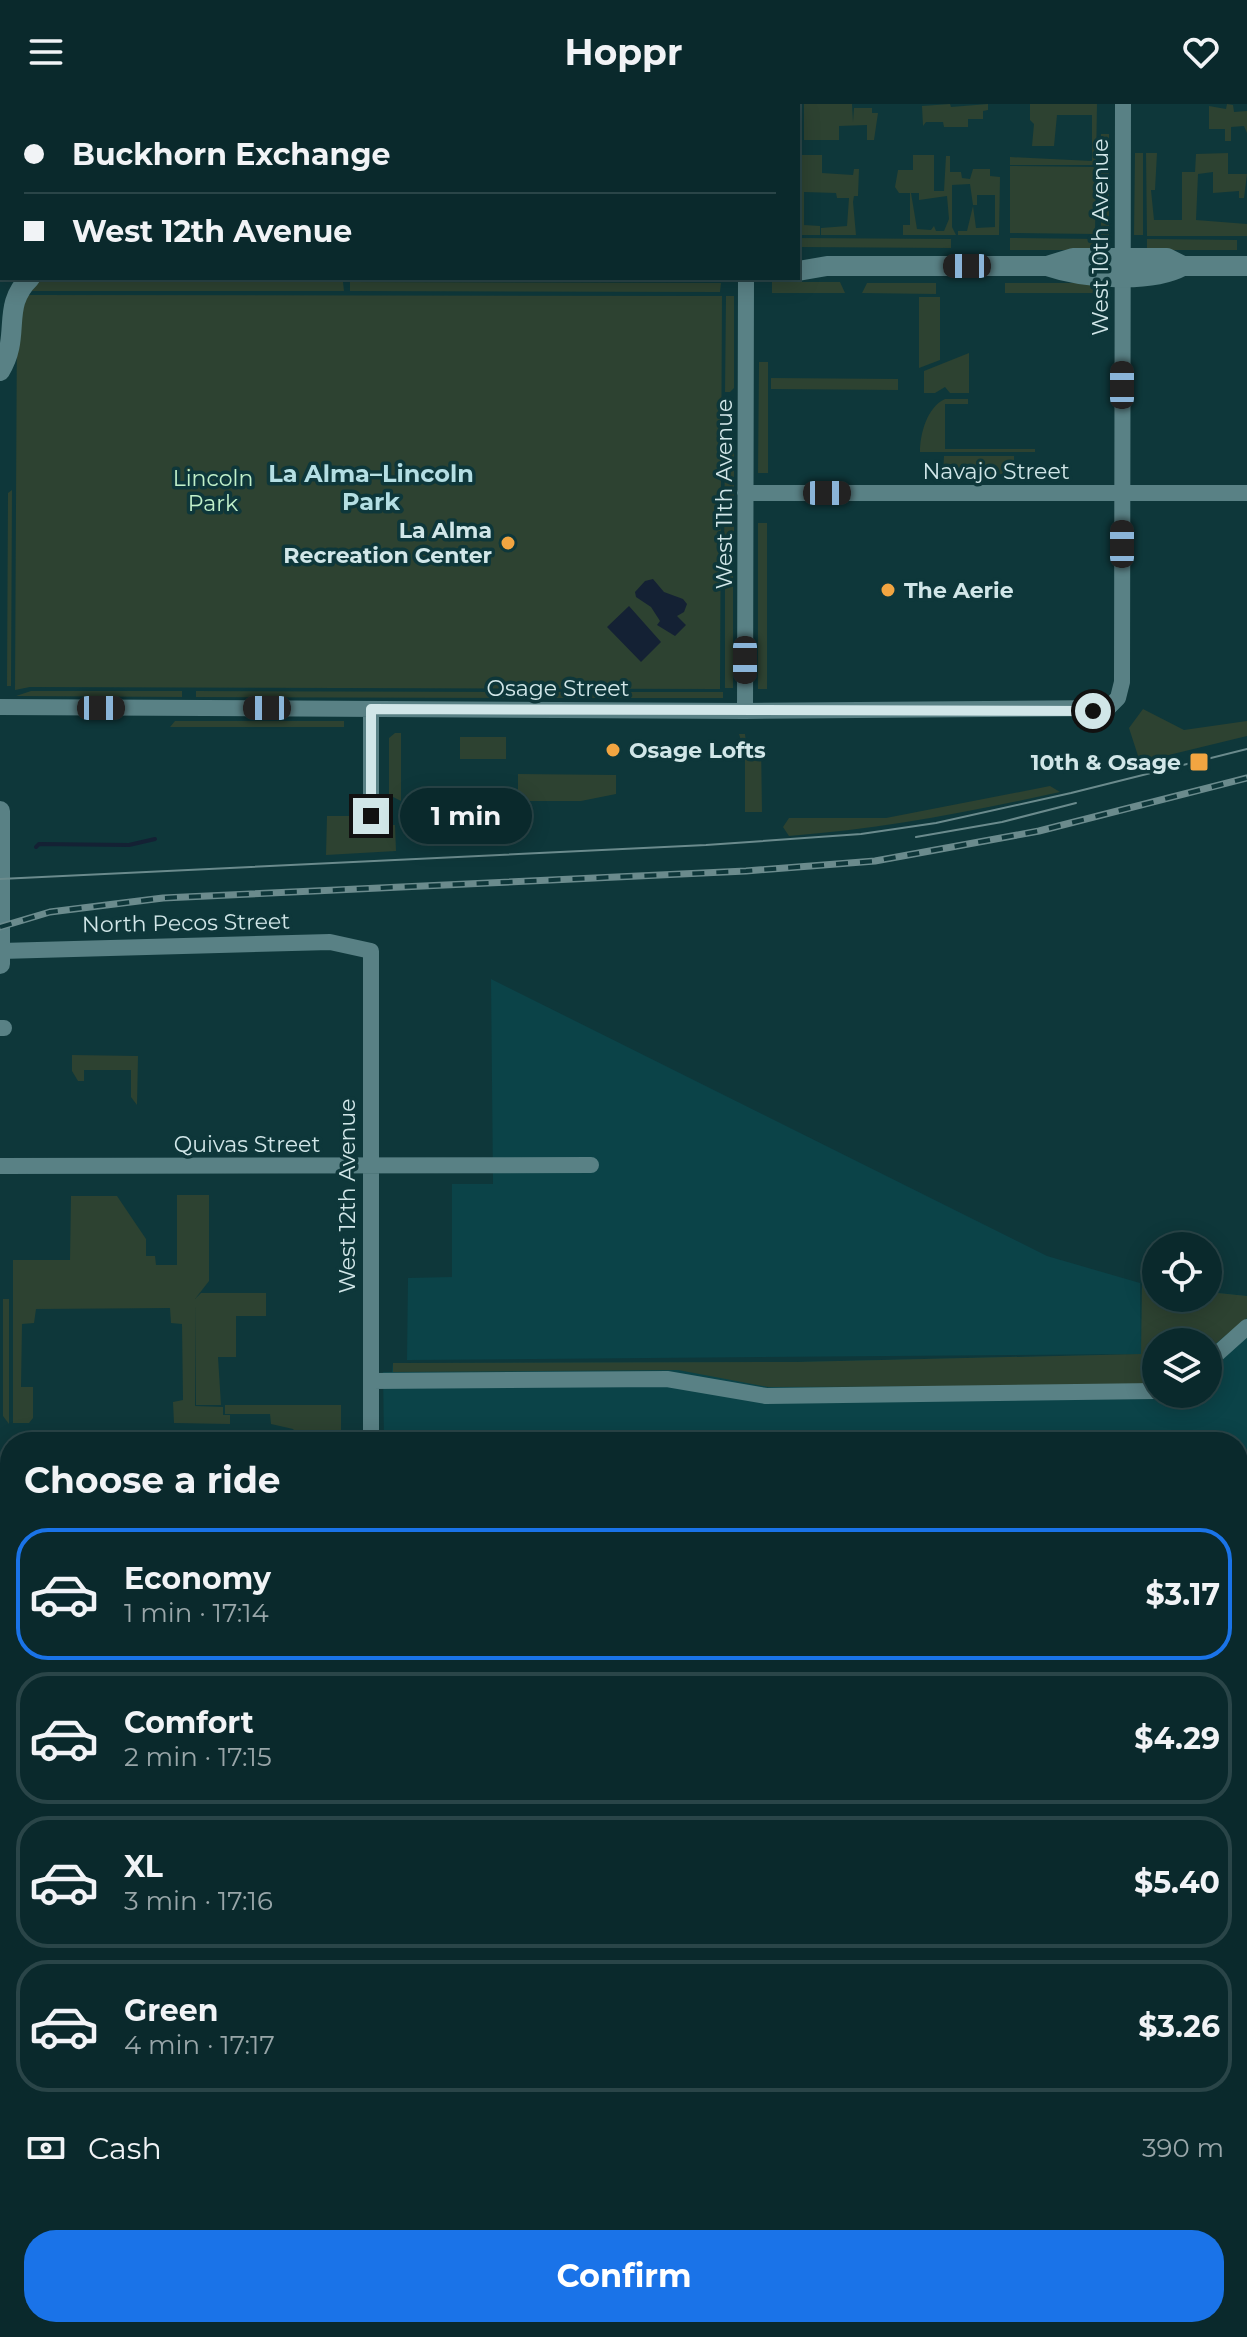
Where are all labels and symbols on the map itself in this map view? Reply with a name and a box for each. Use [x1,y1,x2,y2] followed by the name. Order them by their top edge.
[1087,138,1114,336] street label: West 10th Avenue
[943,254,991,278] car
[1110,361,1134,409] car
[711,399,738,589] street label: West 11th Avenue
[922,458,1070,485] street label: Navajo Street
[268,459,474,516] district label: La Alma–Lincoln Park
[173,465,253,517] park label: Lincoln Park
[803,481,851,505] car
[283,517,492,569] place label: La Alma Recreation Center
[1110,520,1134,568] car
[499,534,517,552] marker: La Alma Recreation Center
[904,577,1014,604] place label: The Aerie
[879,581,897,599] marker: The Aerie
[733,636,757,684] car
[487,675,629,702] street label: Osage Street
[1075,693,1111,729] route start
[77,696,125,720] car
[243,696,291,720] car
[629,737,766,764] place label: Osage Lofts
[604,741,622,759] marker: Osage Lofts
[1031,749,1181,776] place label: 10th & Osage
[1188,751,1210,773] marker: 10th & Osage
[399,788,531,844] callout: 1 min
[353,798,389,834] route end
[82,908,290,938] street label: North Pecos Street
[334,1099,361,1293] street label: West 12th Avenue
[174,1131,320,1158] street label: Quivas Street

